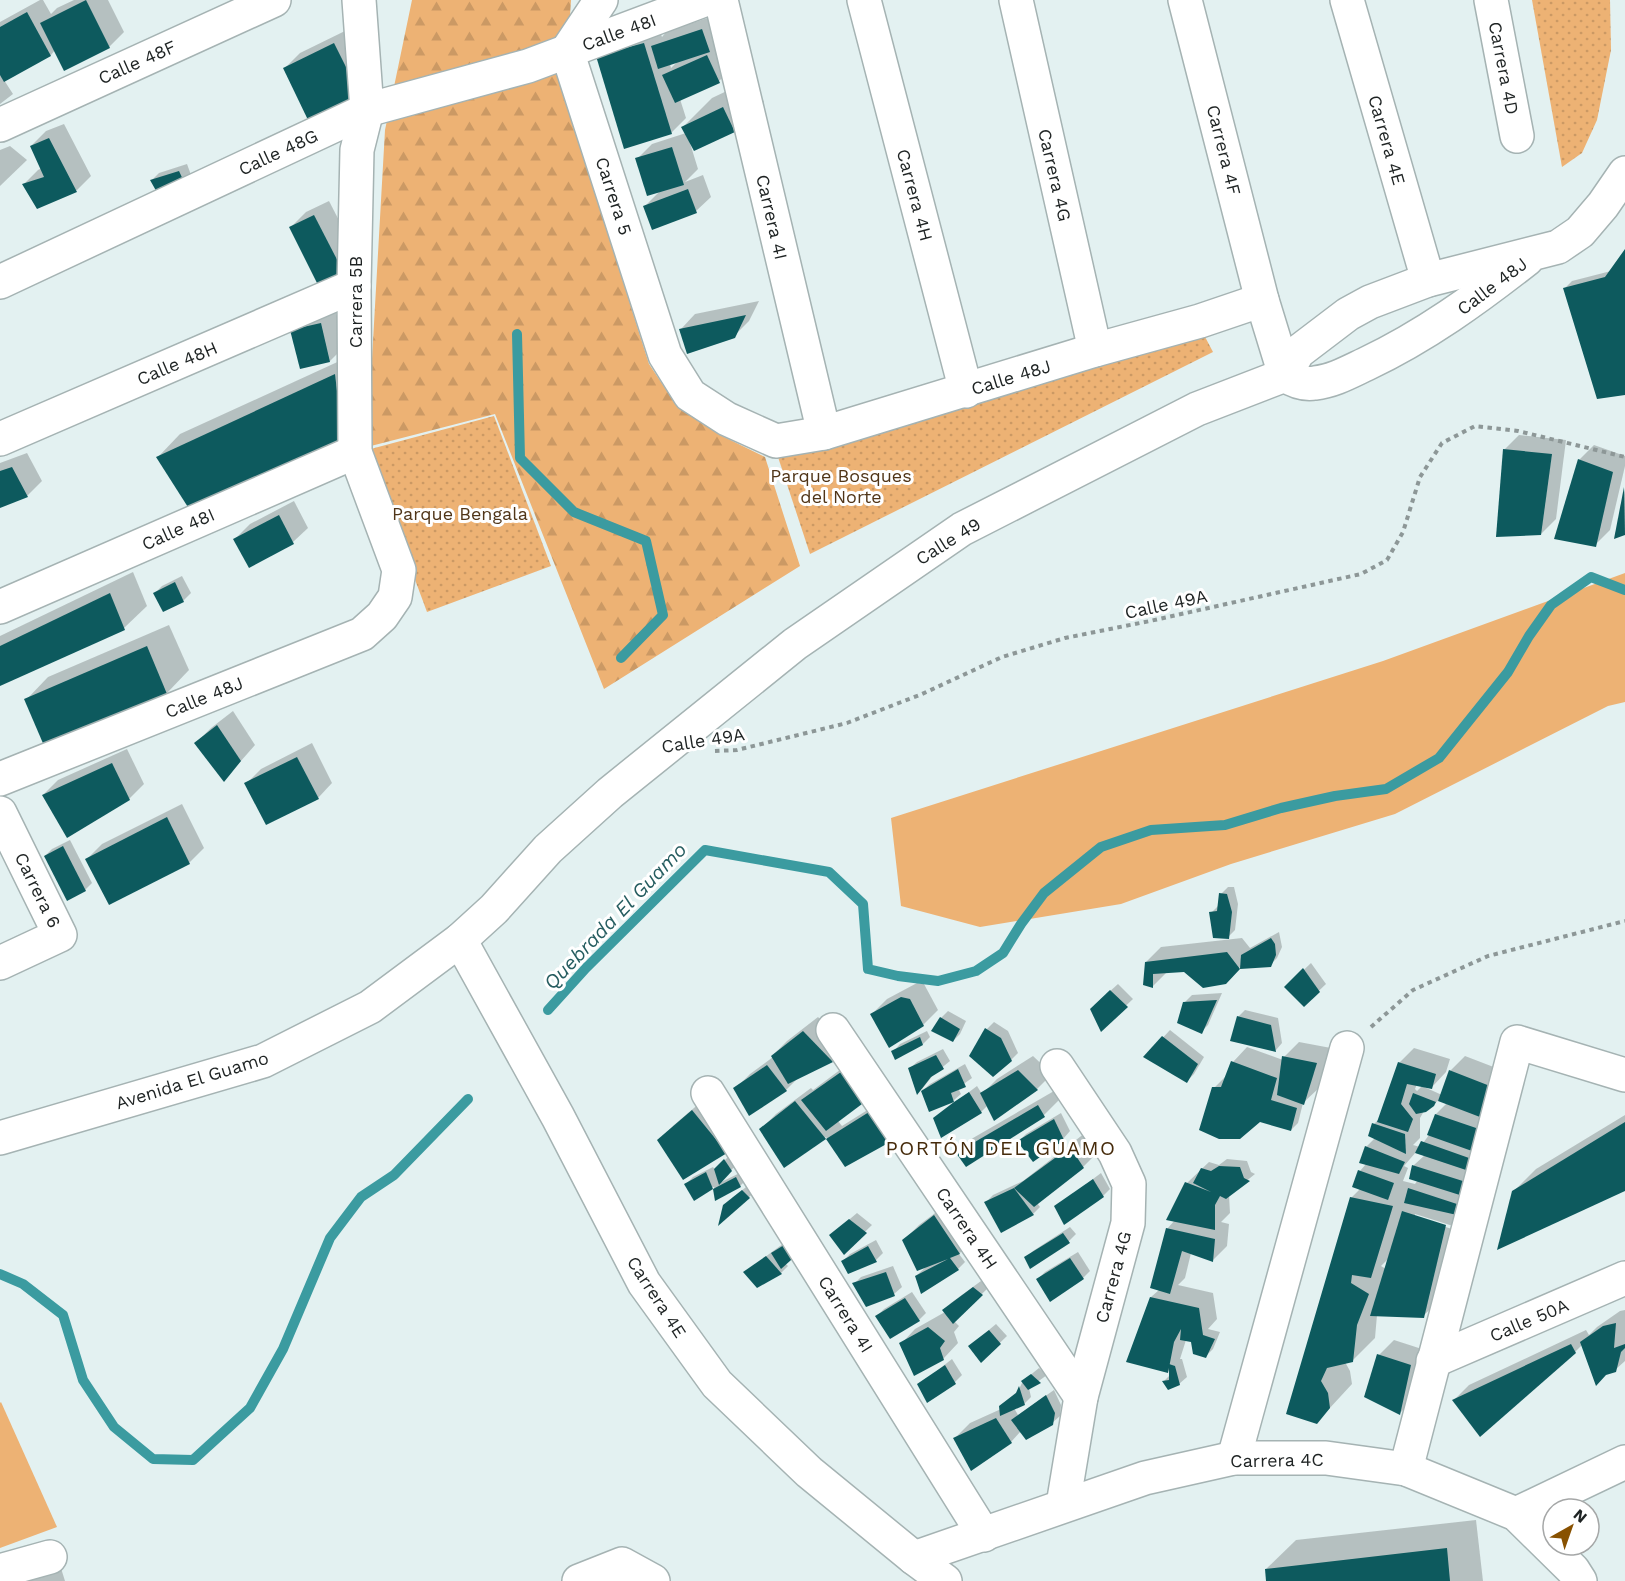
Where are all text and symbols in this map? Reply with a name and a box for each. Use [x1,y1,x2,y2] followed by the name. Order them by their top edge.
[579,9,659,55] street label: Calle 48I
[1485,20,1523,116] street label: Carrera 4D
[95,35,179,89] street label: Calle 48F
[1364,92,1410,188] street label: Carrera 4E
[1203,103,1245,197] street label: Carrera 4F
[235,124,321,180] street label: Calle 48G
[1034,127,1076,223] street label: Carrera 4G
[893,147,937,243] street label: Carrera 4H
[592,154,636,238] street label: Carrera 5
[752,172,792,262] street label: Carrera 4I
[1453,253,1531,319] street label: Calle 48J
[345,256,366,348] street label: Carrera 5B
[134,337,220,389] street label: Calle 48H
[969,355,1053,399] street label: Calle 48J
[770,465,912,507] park label: Parque Bosques del Norte
[392,503,528,524] park label: Parque Bengala
[138,504,218,554] street label: Calle 48I
[912,513,984,569] street label: Calle 49
[1123,585,1209,623] street label: Calle 49A
[162,672,246,722] street label: Calle 48J
[660,723,746,757] street label: Calle 49A
[539,837,691,995] water label: Quebrada El Guamo
[11,849,65,931] street label: Carrera 6
[113,1047,271,1113] street label: Avenida El Guamo
[886,1136,1117,1160] district label: PORTÓN DEL GUAMO
[932,1183,1002,1273] street label: Carrera 4H
[1091,1229,1135,1325] street label: Carrera 4G
[623,1252,691,1342] street label: Carrera 4E
[814,1272,878,1356] street label: Carrera 4I
[1486,1294,1572,1346] street label: Calle 50A
[1230,1449,1324,1471] street label: Carrera 4C
[1541,1497,1601,1557] north arrow
[1570,1505,1591,1527] text: N

